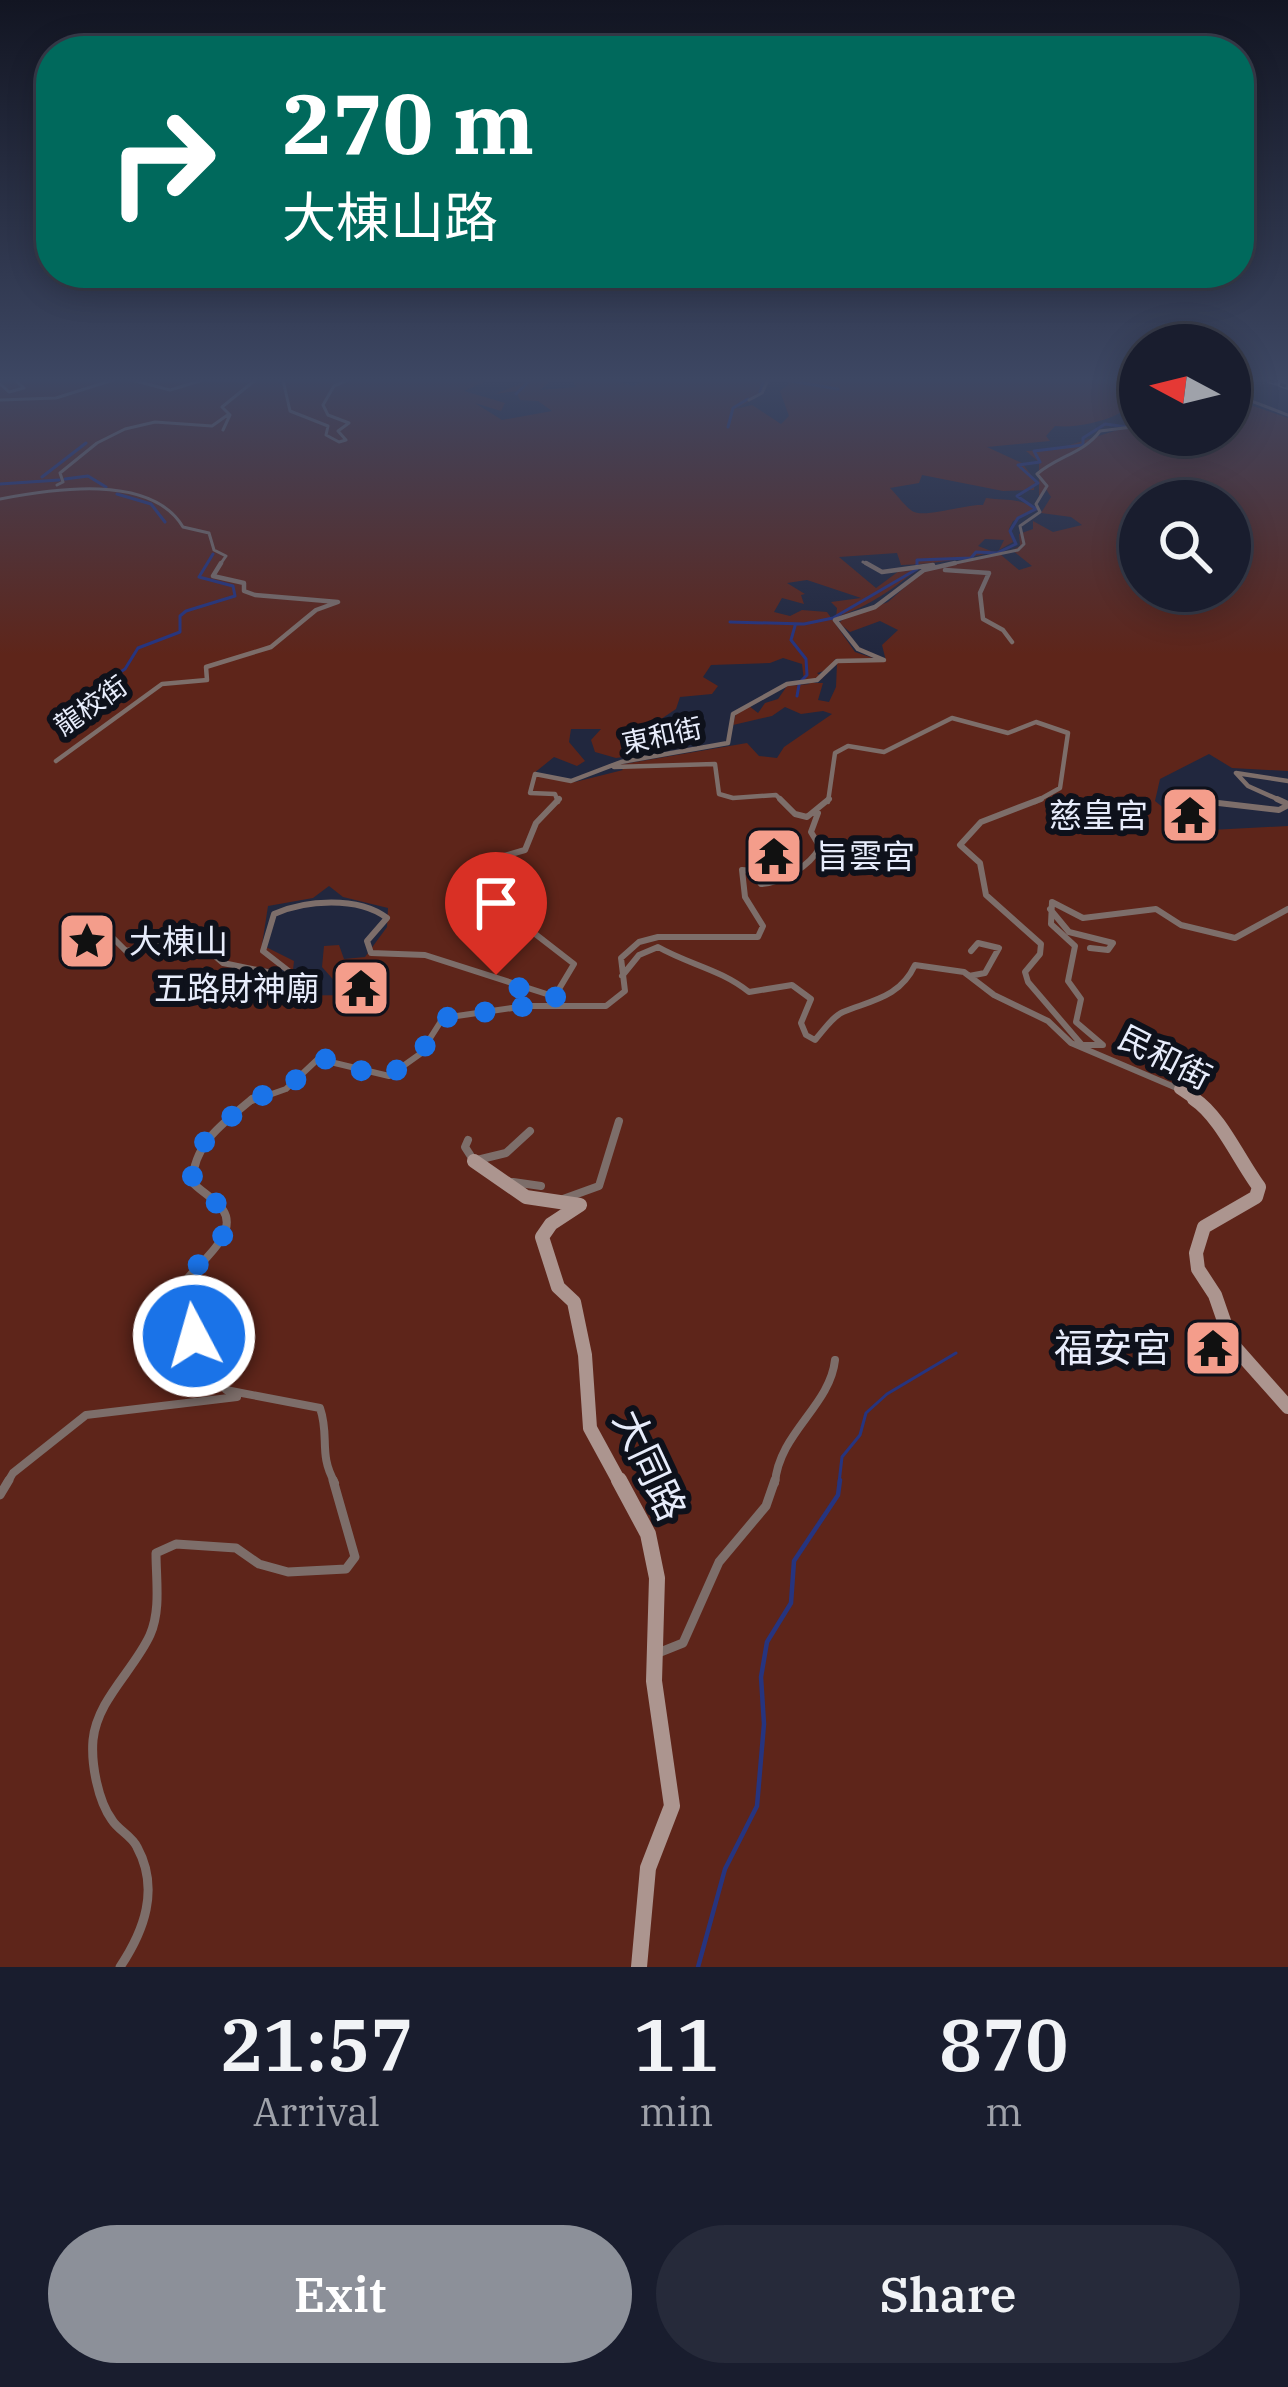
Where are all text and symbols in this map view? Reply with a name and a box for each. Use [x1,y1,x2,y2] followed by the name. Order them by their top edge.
[282,68,534,177] text: 270 m
[84,84,240,240] icon: right
[282,182,498,252] text: 大棟山路
[1119,324,1251,456] north arrow
[1119,324,1251,612] map controls
[1119,480,1251,612] button: search
[47,667,133,742] street label: 龍校街
[618,709,705,760] street label: 東和街
[1159,784,1221,846] temple icon: 慈皇宮
[1049,793,1148,836] place label: 慈皇宮
[743,825,805,887] temple icon: 旨雲宮
[816,834,915,877] place label: 旨雲宮
[445,852,547,975] pin
[463,870,529,936] icon: arrive
[56,910,118,972] place icon: 大棟山
[129,919,228,962] place label: 大棟山
[330,957,392,1019] temple icon: 五路財神廟
[154,966,319,1009] place label: 五路財神廟
[1111,1015,1219,1098] street label: 民和街
[131,1273,257,1399] position arrow
[1182,1317,1244,1379] temple icon: 福安宮
[1054,1322,1171,1373] place label: 福安宮
[603,1401,698,1529] street label: 大同路
[219,1997,414,2091] text: 21:57
[633,1997,720,2091] text: 11
[939,1997,1069,2091] text: 870
[253,2086,380,2137] text: Arrival
[639,2086,714,2137] text: min
[985,2086,1022,2137] text: m
[48,2225,632,2363] button: Exit
[656,2225,1240,2363] button: Share

